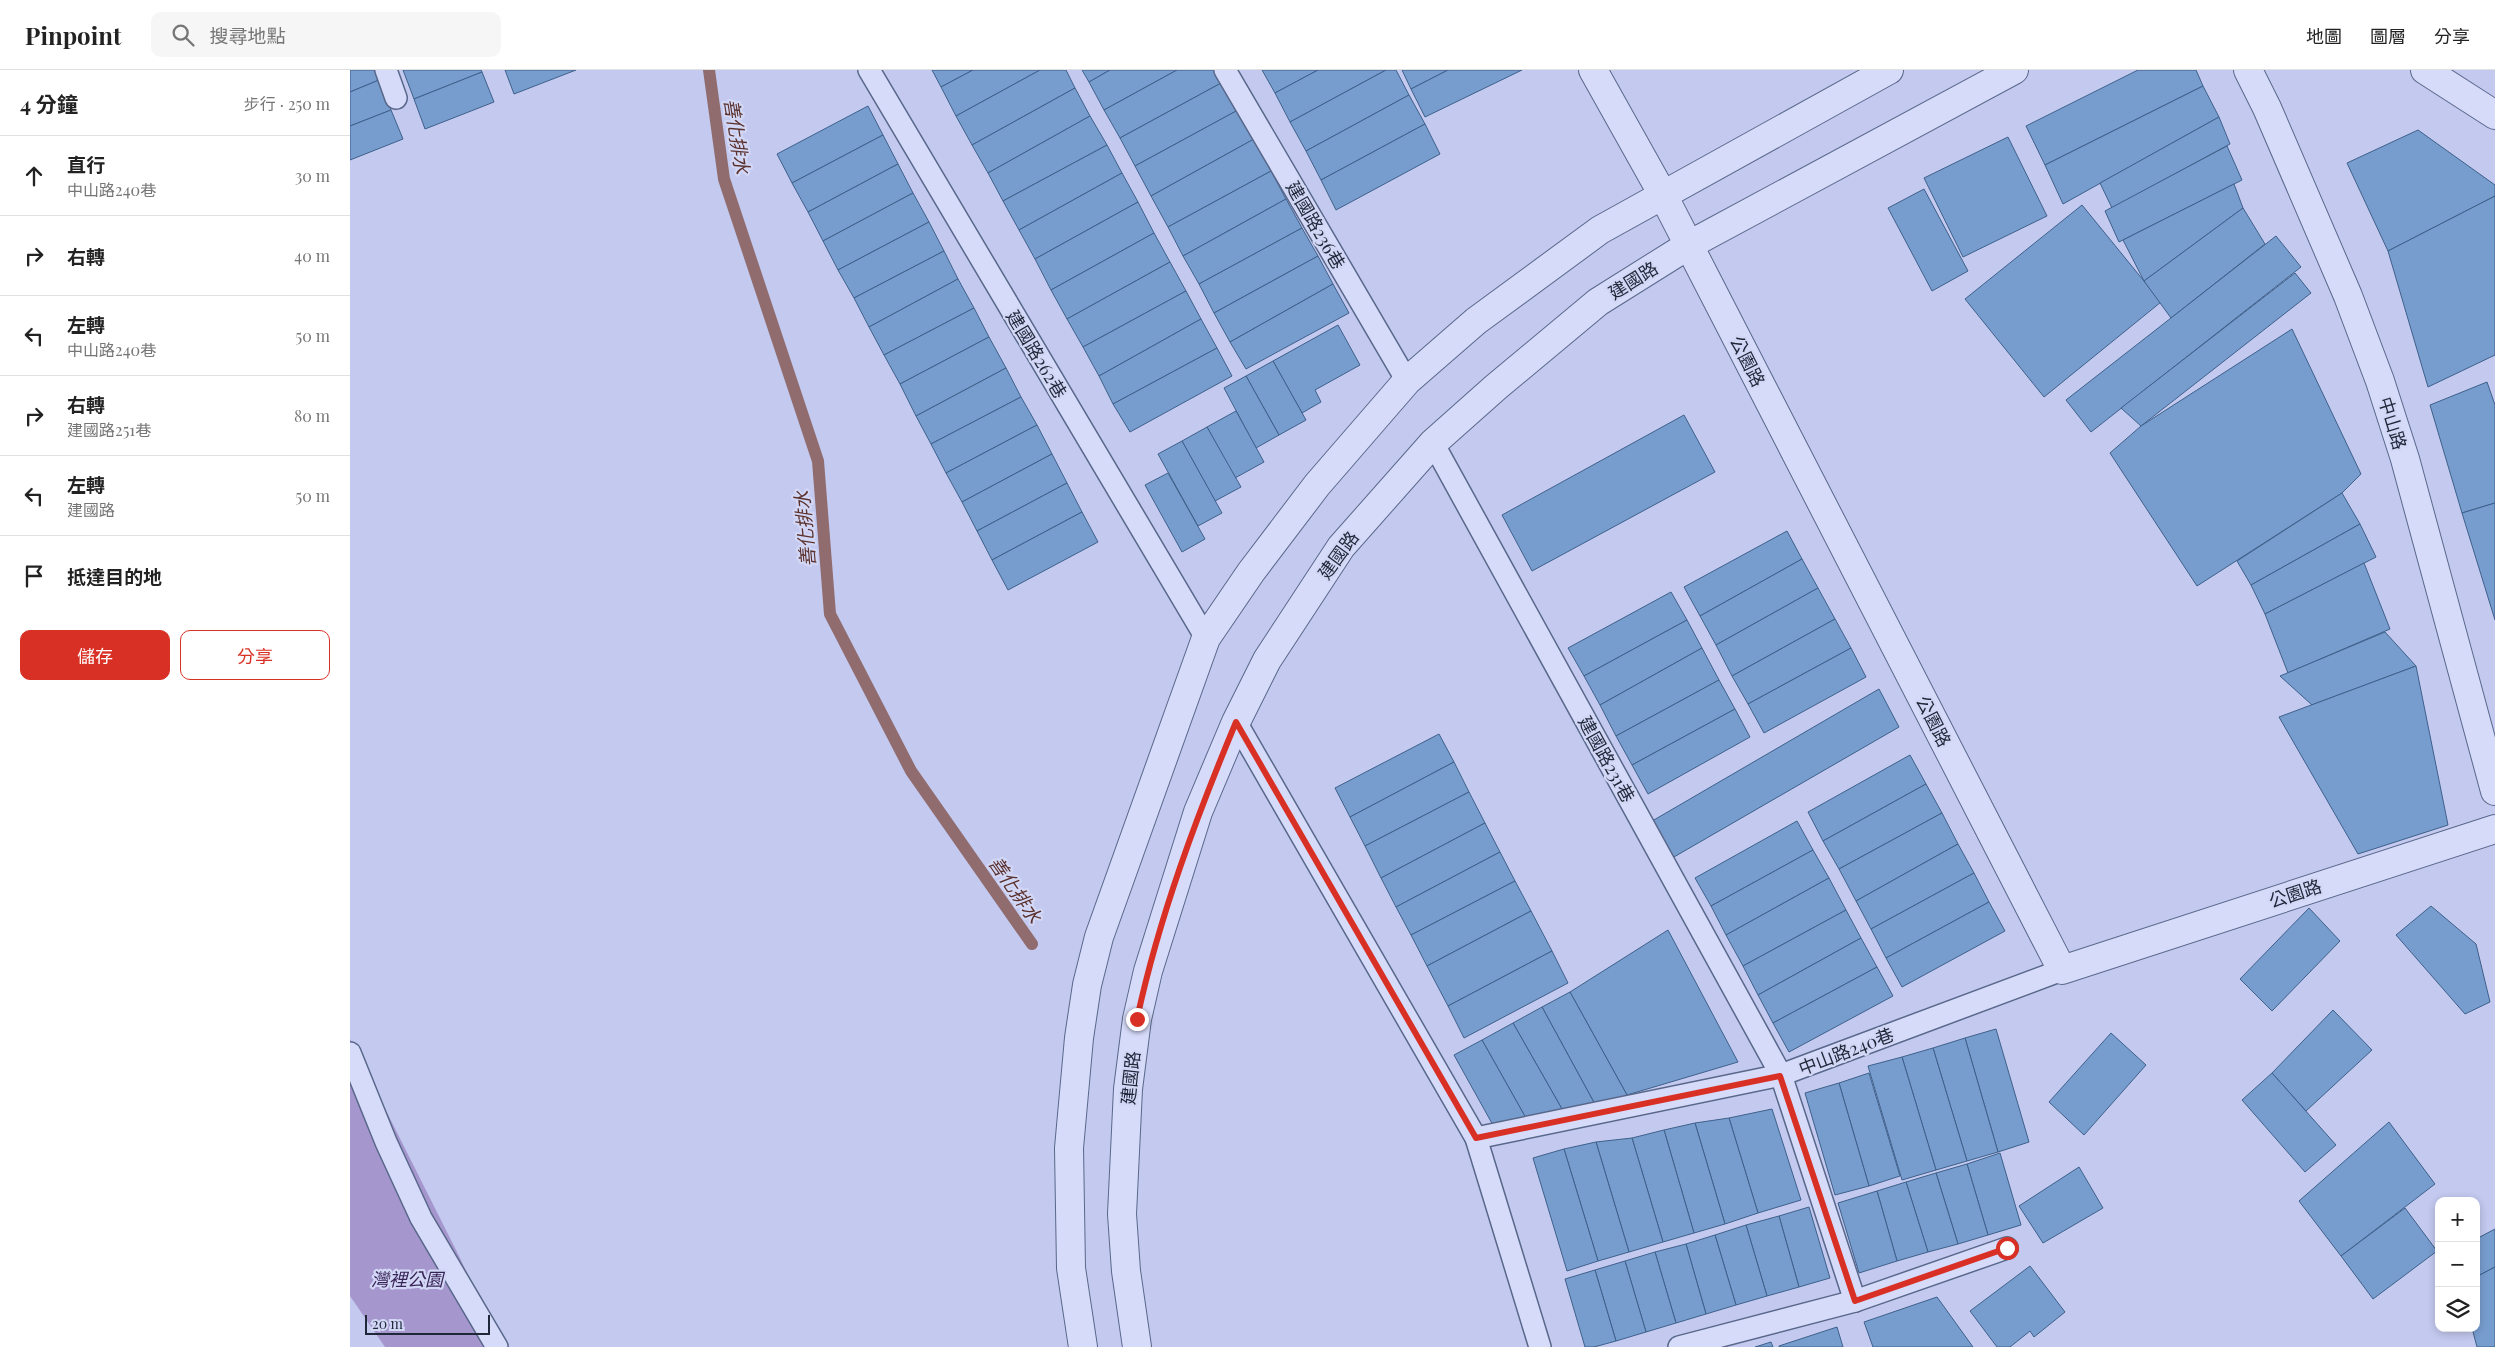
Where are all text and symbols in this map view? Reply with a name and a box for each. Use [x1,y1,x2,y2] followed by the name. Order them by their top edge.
[151,12,501,57] search box
[25,19,121,51] text: Pinpoint
[169,21,197,49] icon: search
[209,22,285,48] text: 搜尋地點
[2306,24,2342,48] text: 地圖
[2370,24,2406,48] text: 圖層
[2434,24,2470,48] text: 分享
[20,89,78,117] text: 4 分鐘
[244,93,330,114] text: 步行 · 250 m
[719,96,757,177] water label: 善化排水
[67,151,105,177] text: 直行
[20,162,48,190] icon: ahead
[295,165,330,186] text: 30 m
[1281,177,1351,273] street label: 建國路236巷
[67,179,156,200] text: 中山路240巷
[20,242,48,270] icon: right
[67,243,105,269] text: 右轉
[294,245,330,266] text: 40 m
[1604,256,1662,304] street label: 建國路
[1001,306,1073,402] street label: 建國路262巷
[67,311,105,337] text: 左轉
[20,322,48,350] icon: left
[296,325,330,346] text: 50 m
[1725,331,1771,391] street label: 公園路
[67,339,156,360] text: 中山路240巷
[67,391,105,417] text: 右轉
[2374,394,2412,452] street label: 中山路
[20,402,48,430] icon: right
[294,405,330,426] text: 80 m
[67,419,151,440] text: 建國路251巷
[67,471,105,497] text: 左轉
[20,482,48,510] icon: left
[296,485,330,506] text: 50 m
[788,489,820,568] water label: 善化排水
[67,499,115,520] text: 建國路
[1312,526,1364,584] street label: 建國路
[20,562,48,590] icon: arrive
[67,563,162,589] text: 抵達目的地
[20,630,170,680] button: 儲存
[180,630,330,680] button: 分享
[1911,691,1957,751] street label: 公園路
[1573,711,1641,807] street label: 建國路231巷
[984,850,1049,928] water label: 善化排水
[2266,873,2324,913] street label: 公園路
[1126,1008,1149,1031] route end
[1795,1022,1897,1080] street label: 中山路240巷
[1115,1050,1145,1106] street label: 建國路
[2435,1197,2480,1332] map controls
[2435,1197,2480,1242] button: +
[1996,1237,2019,1260] route start
[2435,1242,2480,1287] button: −
[371,1267,446,1291] park label: 灣裡公園
[2435,1287,2480,1332] button: layers
[365,1312,490,1335] scale bar
[372,1314,403,1333] text: 20 m

